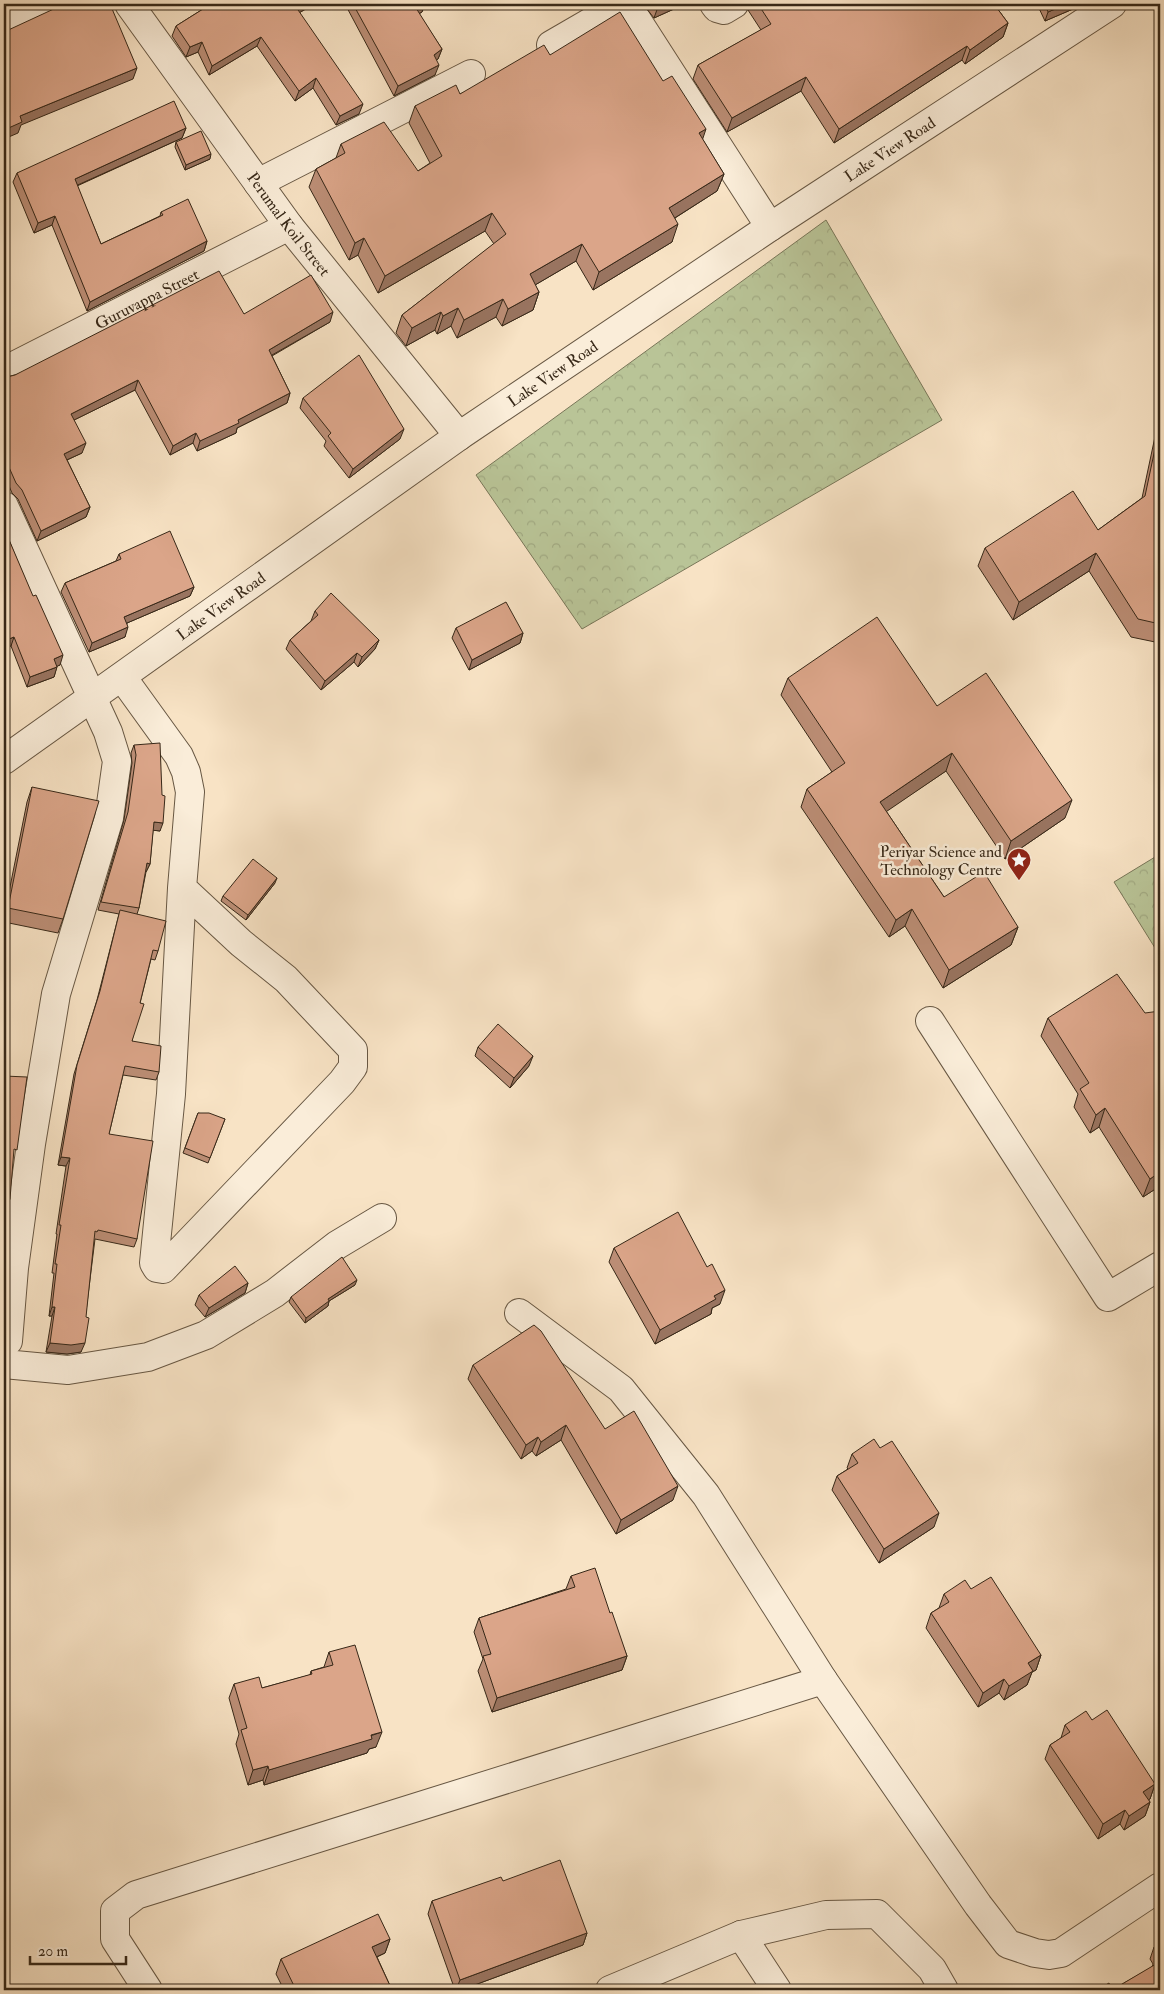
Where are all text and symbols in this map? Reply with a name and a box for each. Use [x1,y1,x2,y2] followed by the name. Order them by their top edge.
[841,113,939,187] street label: Lake View Road
[242,169,334,280] street label: Perumal Koil Street
[92,265,202,334] street label: Guruvappa Street
[504,337,602,412] street label: Lake View Road
[173,568,270,645] street label: Lake View Road
[880,842,1002,880] place label: Periyar Science and Technology Centre
[1006,847,1032,881] place icon: Periyar Science and Technology Centre
[30,1934,126,1966] scale bar
[38,1942,68,1961] text: 20 m

